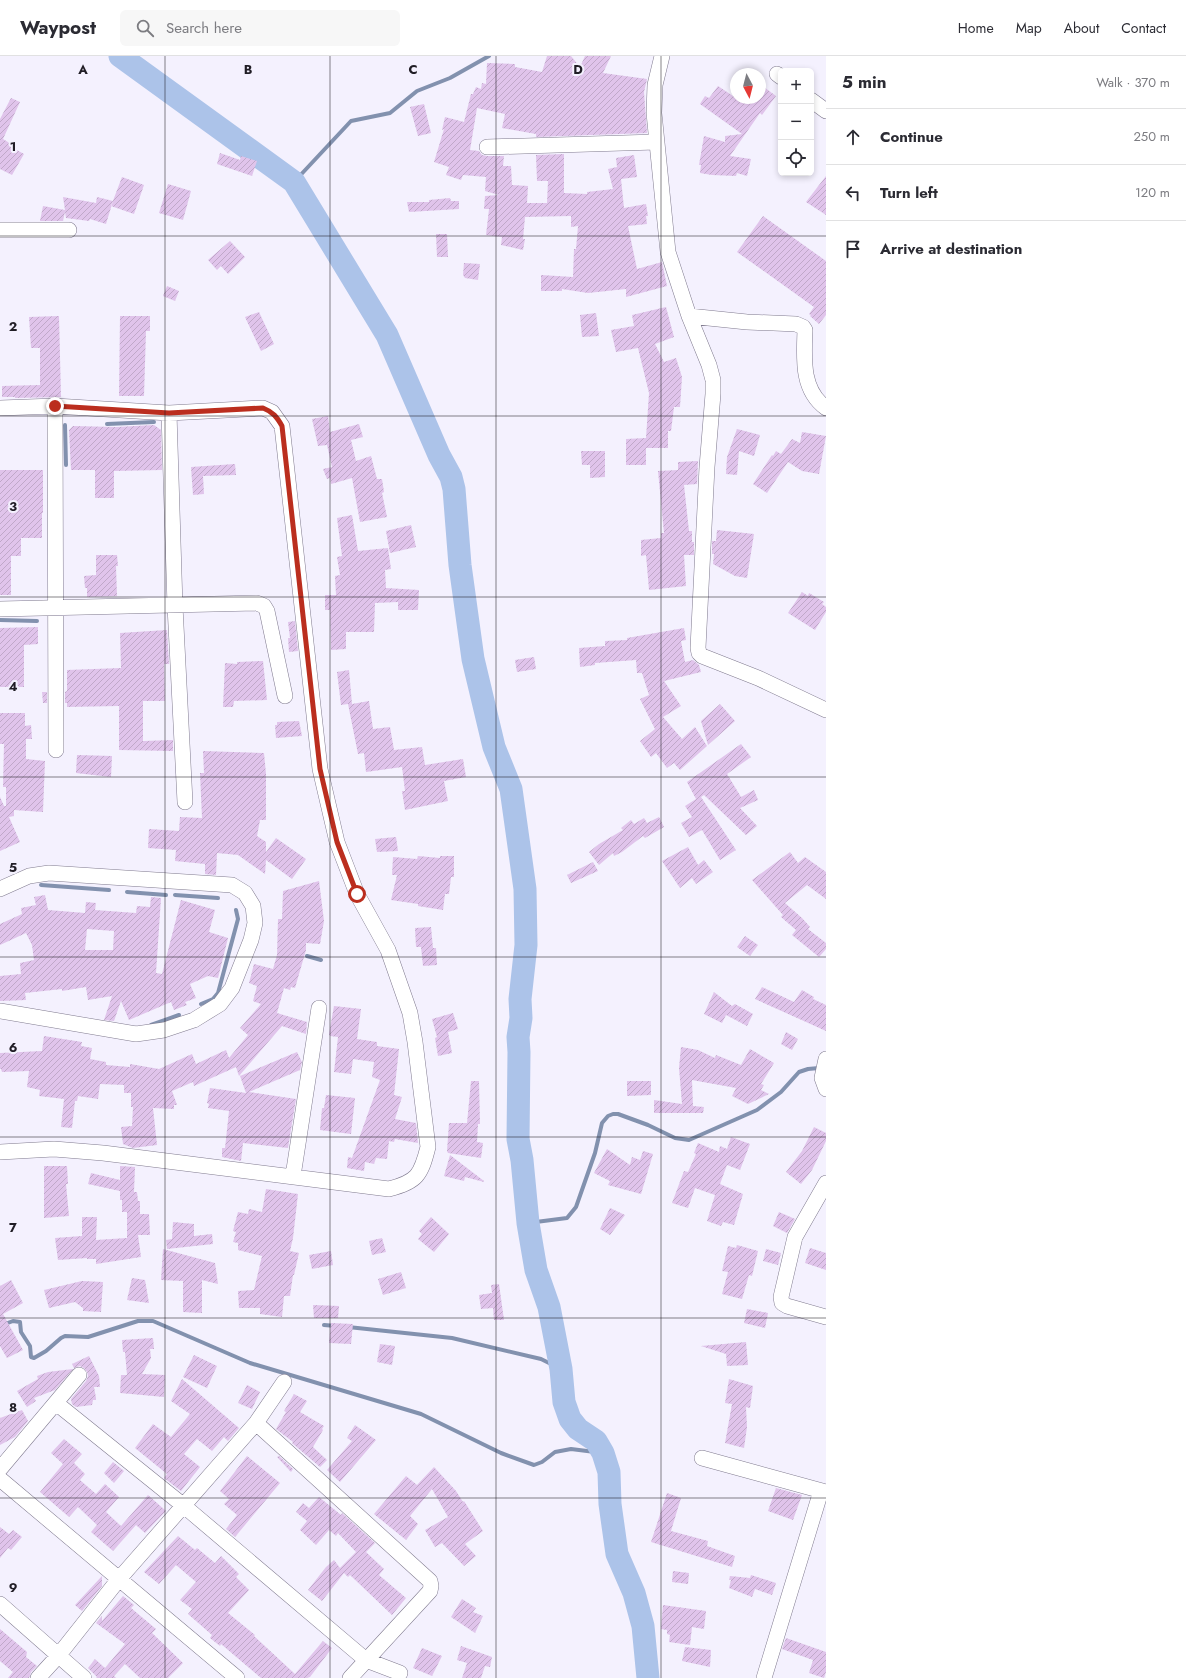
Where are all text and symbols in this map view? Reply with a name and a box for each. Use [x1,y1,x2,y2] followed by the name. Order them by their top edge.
[120,10,400,46] search box
[20,14,96,41] text: Waypost
[134,17,156,39] icon: search
[166,17,242,39] text: Search here
[958,18,994,38] text: Home
[1016,18,1042,38] text: Map
[1064,18,1099,38] text: About
[1121,18,1166,38] text: Contact
[77,60,88,79] text: A
[244,60,253,79] text: B
[408,60,418,79] text: C
[573,60,583,79] text: D
[730,68,766,104] north arrow
[778,68,814,176] map controls
[778,68,814,104] button: +
[842,70,886,94] text: 5 min
[1096,73,1170,92] text: Walk · 370 m
[778,104,814,140] button: −
[842,126,864,148] icon: ahead
[880,126,943,148] text: Continue
[1133,127,1170,146] text: 250 m
[10,137,16,156] text: 1
[778,140,814,176] button: locate
[842,182,864,204] icon: left
[880,182,938,204] text: Turn left
[1135,183,1170,202] text: 120 m
[842,238,864,260] icon: arrive
[880,238,1022,260] text: Arrive at destination
[9,317,17,336] text: 2
[46,397,64,415] route end
[9,497,17,516] text: 3
[8,677,18,696] text: 4
[9,858,17,877] text: 5
[348,885,366,903] route start
[9,1038,18,1057] text: 6
[9,1218,17,1237] text: 7
[9,1398,17,1417] text: 8
[9,1578,18,1597] text: 9

